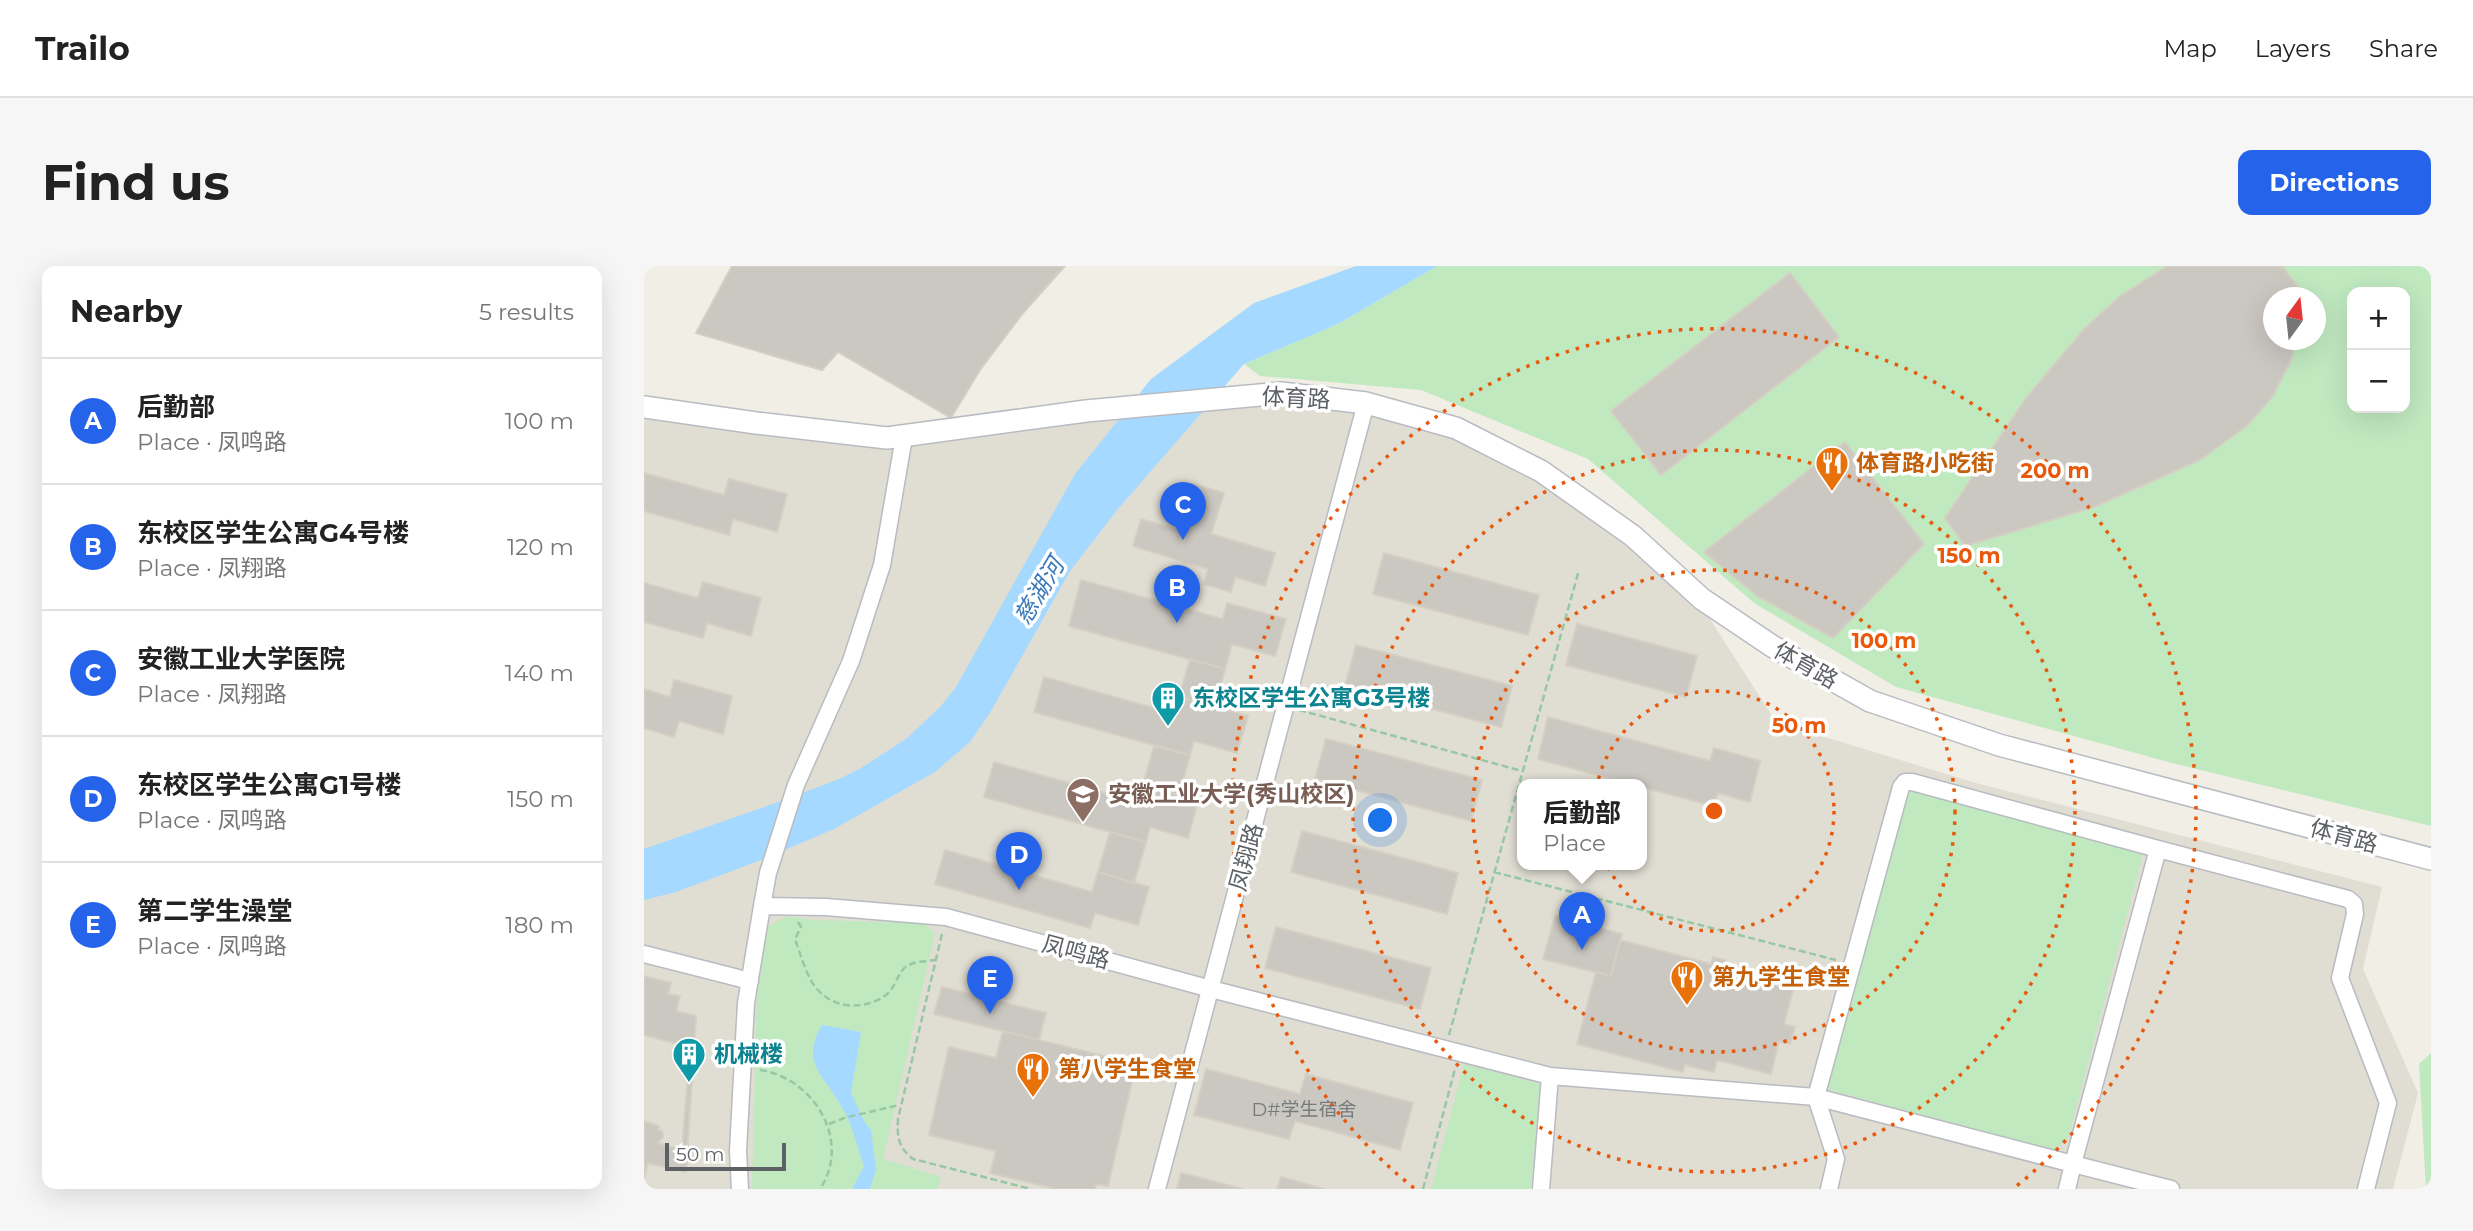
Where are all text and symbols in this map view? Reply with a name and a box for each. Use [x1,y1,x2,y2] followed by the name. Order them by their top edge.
[35,28,130,68] text: Trailo
[2163,34,2217,63] text: Map
[2255,34,2331,63] text: Layers
[2369,34,2438,63] text: Share
[2238,150,2431,215] button: Directions
[42,153,230,212] text: Find us
[2263,287,2326,350] north arrow
[2347,287,2410,413] map controls
[2347,287,2410,350] button: +
[70,293,182,330] text: Nearby
[479,298,574,326] text: 5 results
[2347,350,2410,413] button: −
[1261,382,1331,414] street label: 体育路
[137,391,215,423] text: 后勤部
[84,407,102,435] text: A
[505,407,574,435] text: 100 m
[137,428,287,456] text: Place · 凤鸣路
[1813,444,1851,493] restaurant icon: 体育路小吃街
[1856,449,1994,477] place label: 体育路小吃街
[2021,458,2089,483] text: 200 m
[1160,482,1206,540] pin: C
[137,517,409,549] text: 东校区学生公寓G4号楼
[84,533,102,561] text: B
[507,533,574,561] text: 120 m
[1938,543,2000,568] text: 150 m
[1008,549,1072,629] water label: 慈湖河
[137,554,287,582] text: Place · 凤翔路
[1154,565,1200,623] pin: B
[1852,628,1916,653] text: 100 m
[1769,636,1843,694] street label: 体育路
[137,643,345,675] text: 安徽工业大学医院
[85,659,101,687] text: C
[505,659,574,687] text: 140 m
[1149,679,1187,728] building icon: 东校区学生公寓G3号楼
[137,680,287,708] text: Place · 凤翔路
[1192,684,1430,712] place label: 东校区学生公寓G3号楼
[1772,713,1826,738] text: 50 m
[137,769,401,801] text: 东校区学生公寓G1号楼
[1064,775,1102,824] school or university icon: 安徽工业大学(秀山校区)
[1517,779,1647,870] popup
[1108,780,1354,808] place label: 安徽工业大学(秀山校区)
[84,785,103,813] text: D
[507,785,574,813] text: 150 m
[1543,797,1621,829] text: 后勤部
[1702,799,1726,823] centre of rings
[1363,803,1397,837] your location
[137,806,287,834] text: Place · 凤鸣路
[2307,814,2381,858] street label: 体育路
[1224,820,1268,894] street label: 凤翔路
[1543,829,1606,857] text: Place
[996,832,1042,890] pin: D
[1559,892,1605,950] pin: A
[137,895,293,927] text: 第二学生澡堂
[85,911,101,939] text: E
[505,911,574,939] text: 180 m
[1039,930,1113,974] street label: 凤鸣路
[137,932,287,960] text: Place · 凤鸣路
[967,956,1013,1014] pin: E
[1668,958,1706,1007] restaurant icon: 第九学生食堂
[1712,963,1850,991] place label: 第九学生食堂
[670,1035,708,1084] building icon: 机械楼
[714,1040,783,1068] place label: 机械楼
[1014,1050,1052,1099] restaurant icon: 第八学生食堂
[1058,1055,1196,1083] place label: 第八学生食堂
[1252,1098,1356,1121] house number: D#学生宿舍
[665,1140,786,1172] scale bar
[676,1143,724,1166] text: 50 m

